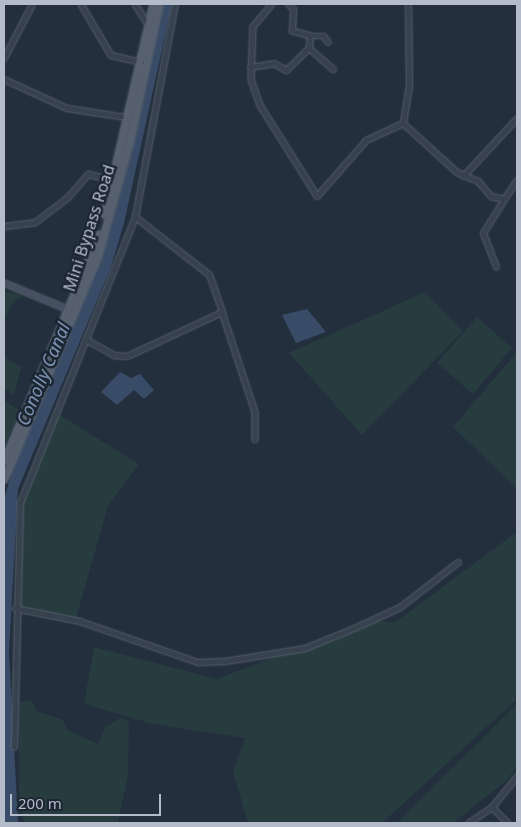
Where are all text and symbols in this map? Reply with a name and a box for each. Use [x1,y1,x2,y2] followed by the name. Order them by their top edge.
[59,162,119,294] street label: Mini Bypass Road
[12,319,74,429] water label: Conolly Canal
[12,784,164,816] scale bar
[18,793,62,813] text: 200 m

